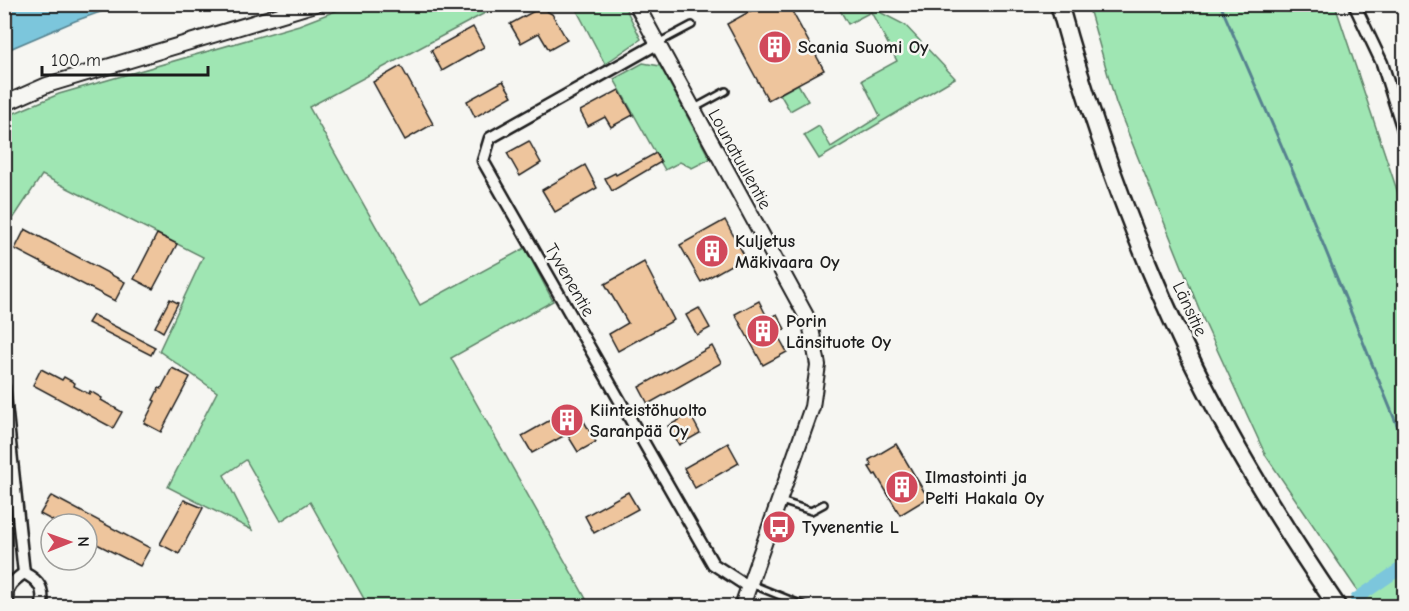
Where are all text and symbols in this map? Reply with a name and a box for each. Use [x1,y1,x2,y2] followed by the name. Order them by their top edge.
[757,29,793,65] building icon: Scania Suomi Oy
[798,37,929,58] place label: Scania Suomi Oy
[42,39,208,77] scale bar
[51,50,101,71] text: 100 m
[703,105,776,213] street label: Lounatuulentie
[735,231,840,273] place label: Kuljetus Mäkivaara Oy
[694,233,730,269] building icon: Kuljetus Mäkivaara Oy
[540,240,599,320] street label: Tyvenentie
[1168,279,1211,340] street label: Länsitie
[786,311,892,353] place label: Porin Länsituote Oy
[745,313,781,349] building icon: Porin Länsituote Oy
[590,400,707,442] place label: Kiinteistöhuolto Saranpää Oy
[549,402,585,438] building icon: Kiinteistöhuolto Saranpää Oy
[925,467,1045,509] place label: Ilmastointi ja Pelti Hakala Oy
[884,469,920,505] building icon: Ilmastointi ja Pelti Hakala Oy
[761,509,797,545] bus stop icon: Tyvenentie L
[39,512,99,572] north arrow
[802,517,899,538] place label: Tyvenentie L
[74,536,92,547] text: N

